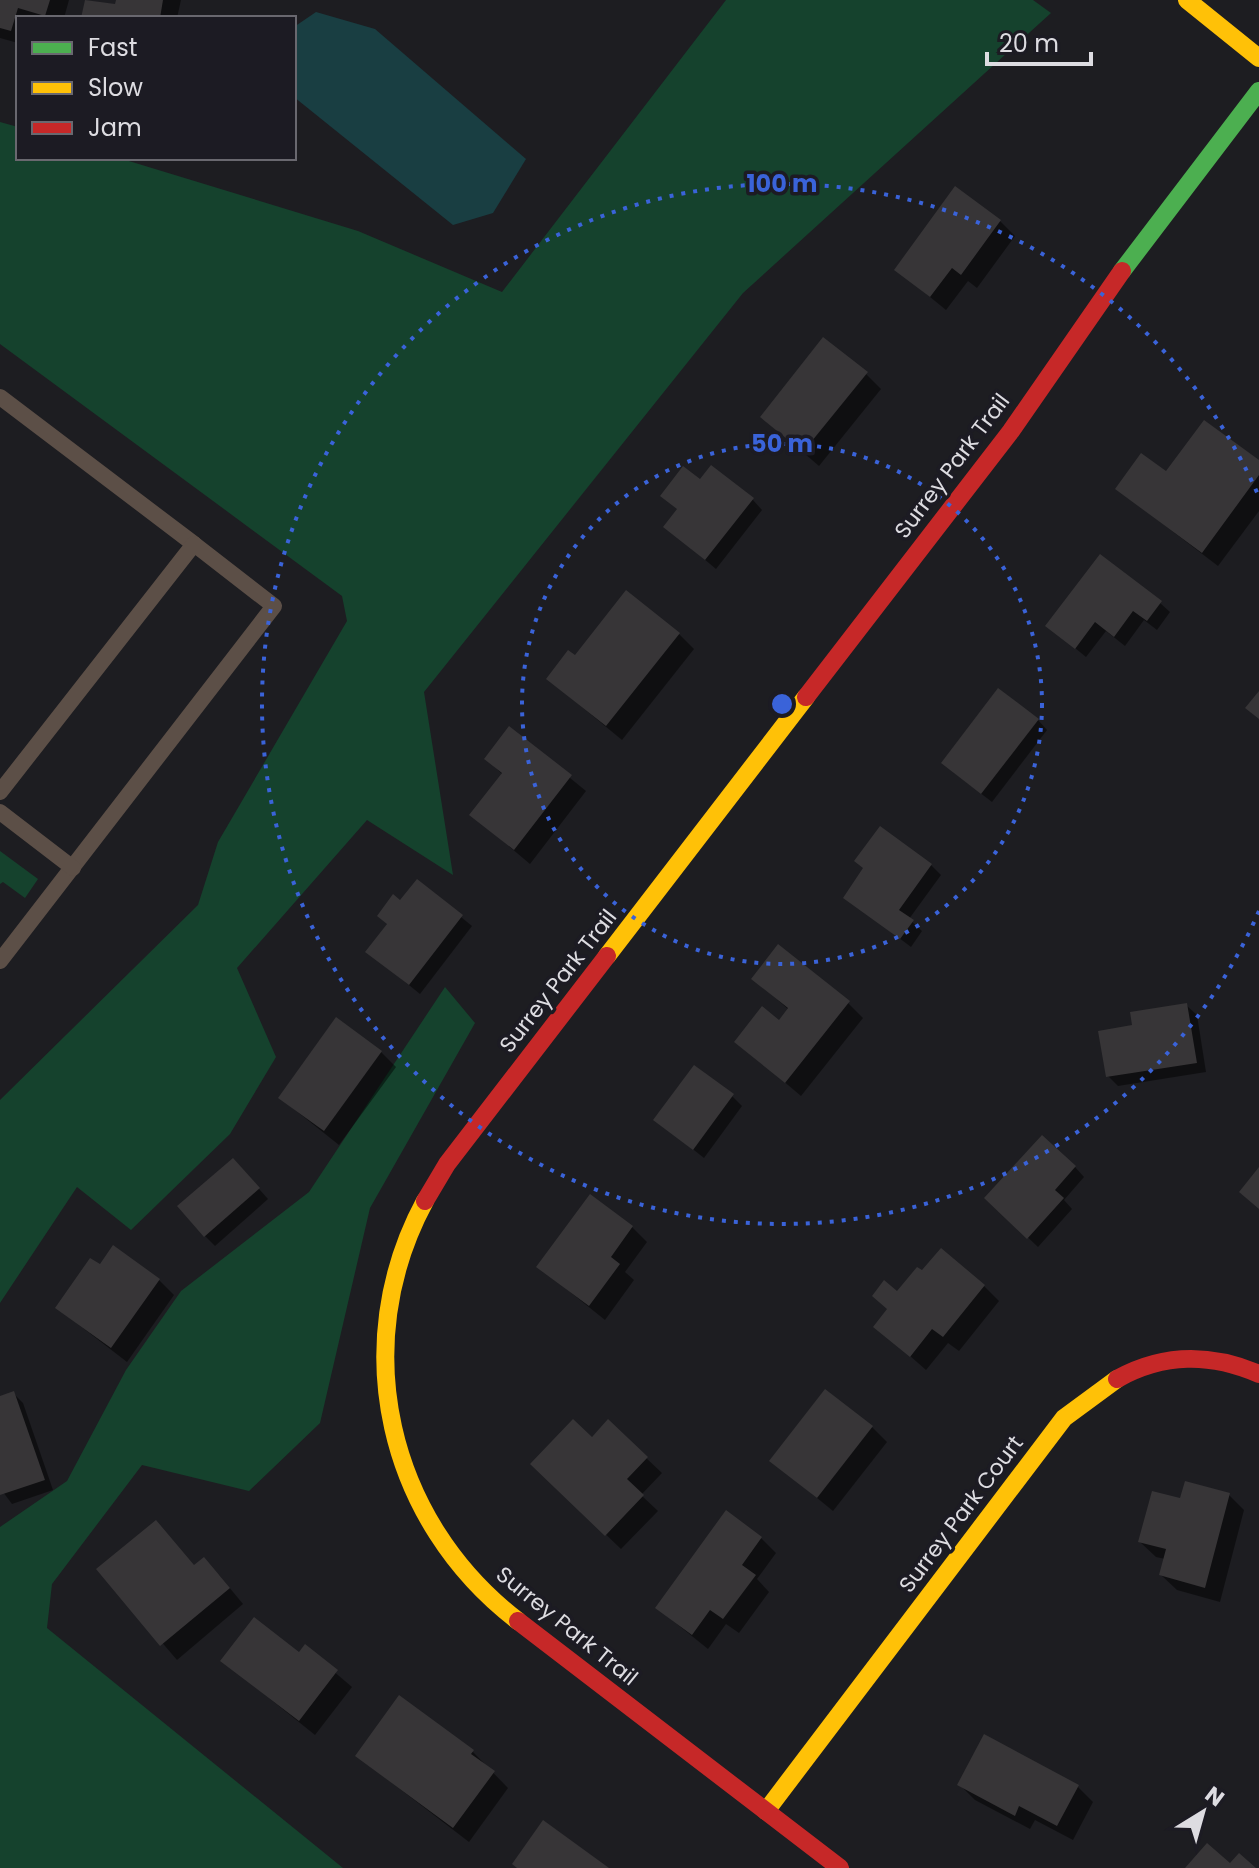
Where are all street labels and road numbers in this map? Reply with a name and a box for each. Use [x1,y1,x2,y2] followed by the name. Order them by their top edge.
[887,387,1017,545] street label: Surrey Park Trail
[492,903,624,1059] street label: Surrey Park Trail
[892,1429,1030,1599] street label: Surrey Park Court
[490,1559,644,1693] street label: Surrey Park Trail

